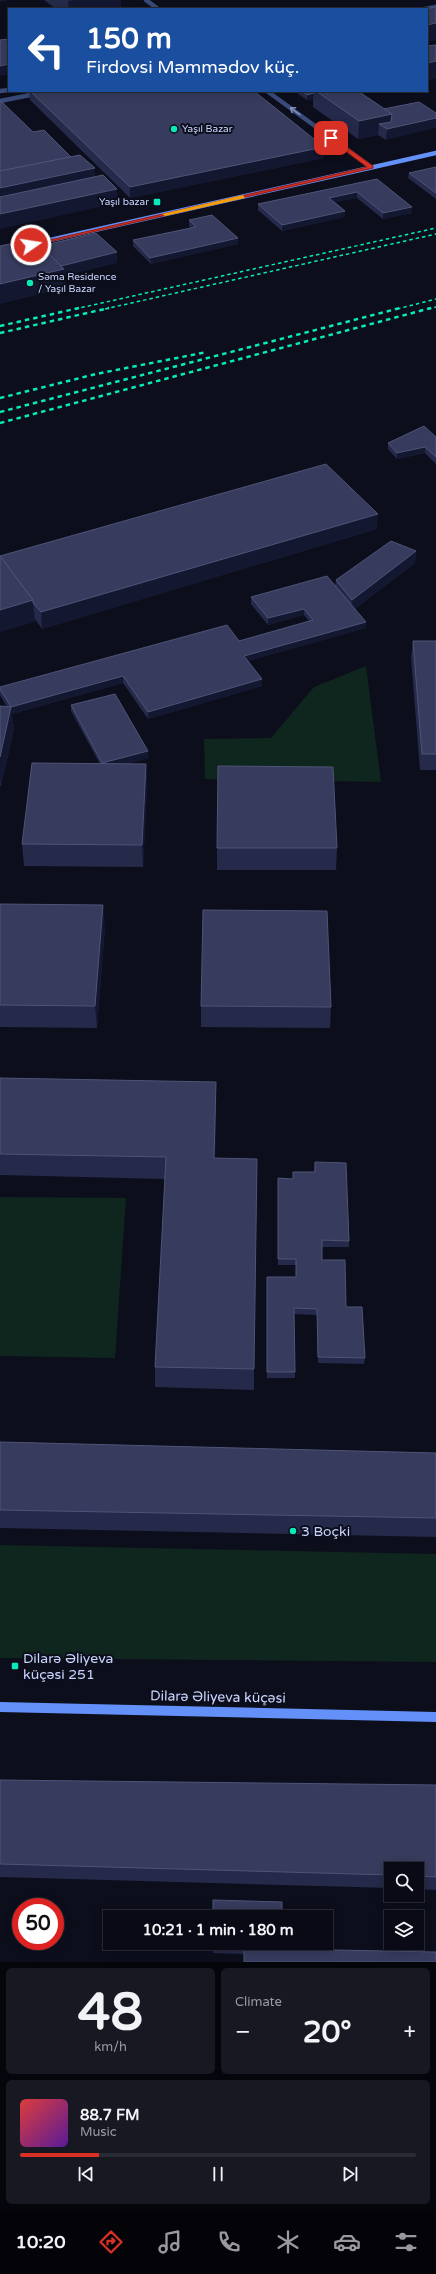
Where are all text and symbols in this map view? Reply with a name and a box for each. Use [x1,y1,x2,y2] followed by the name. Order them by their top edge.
[86,22,172,56] text: 150 m
[20,24,72,76] icon: left
[86,56,299,78] text: Firdovsi Məmmədov küç.
[289,107,300,115] one-way arrow
[314,121,348,155] pin
[182,123,233,135] place label: Yaşıl Bazar
[169,124,179,134] marker: Yaşıl Bazar
[320,127,342,149] icon: arrive
[99,196,149,208] place label: Yaşıl bazar
[152,197,162,207] marker: Yaşıl bazar
[10,224,52,266] position arrow
[38,271,117,295] place label: Səma Residence / Yaşıl Bazar
[25,278,35,288] marker: Səma Residence / Yaşıl Bazar
[301,1523,350,1540] place label: 3 Boçki
[288,1526,298,1536] marker: 3 Boçki
[23,1650,113,1683] place label: Dilarə Əliyeva küçəsi 251
[10,1661,20,1671] marker: Dilarə Əliyeva küçəsi 251
[150,1687,286,1707] street label: Dilarə Əliyeva küçəsi
[384,1862,424,1950] map controls
[384,1862,424,1902] button: search
[12,1898,64,1950] speed limit sign: 50
[384,1910,424,1950] button: layers
[143,1921,293,1939] text: 10:21 · 1 min · 180 m
[78,1981,143,2044] text: 48
[235,1994,282,2010] text: Climate
[303,2014,352,2051] text: 20°
[235,2019,251,2045] text: −
[404,2019,416,2045] text: +
[94,2039,127,2055] text: km/h
[80,2106,140,2124] text: 88.7 FM
[80,2124,117,2140] text: Music
[75,2163,97,2185] icon: previous
[207,2163,229,2185] icon: pause
[339,2163,361,2185] icon: next
[97,2228,125,2256] icon: directions
[156,2228,184,2256] icon: music
[215,2228,243,2256] icon: phone
[274,2228,302,2256] icon: climate
[333,2228,361,2256] icon: car
[392,2228,420,2256] icon: filters
[16,2231,65,2253] text: 10:20

